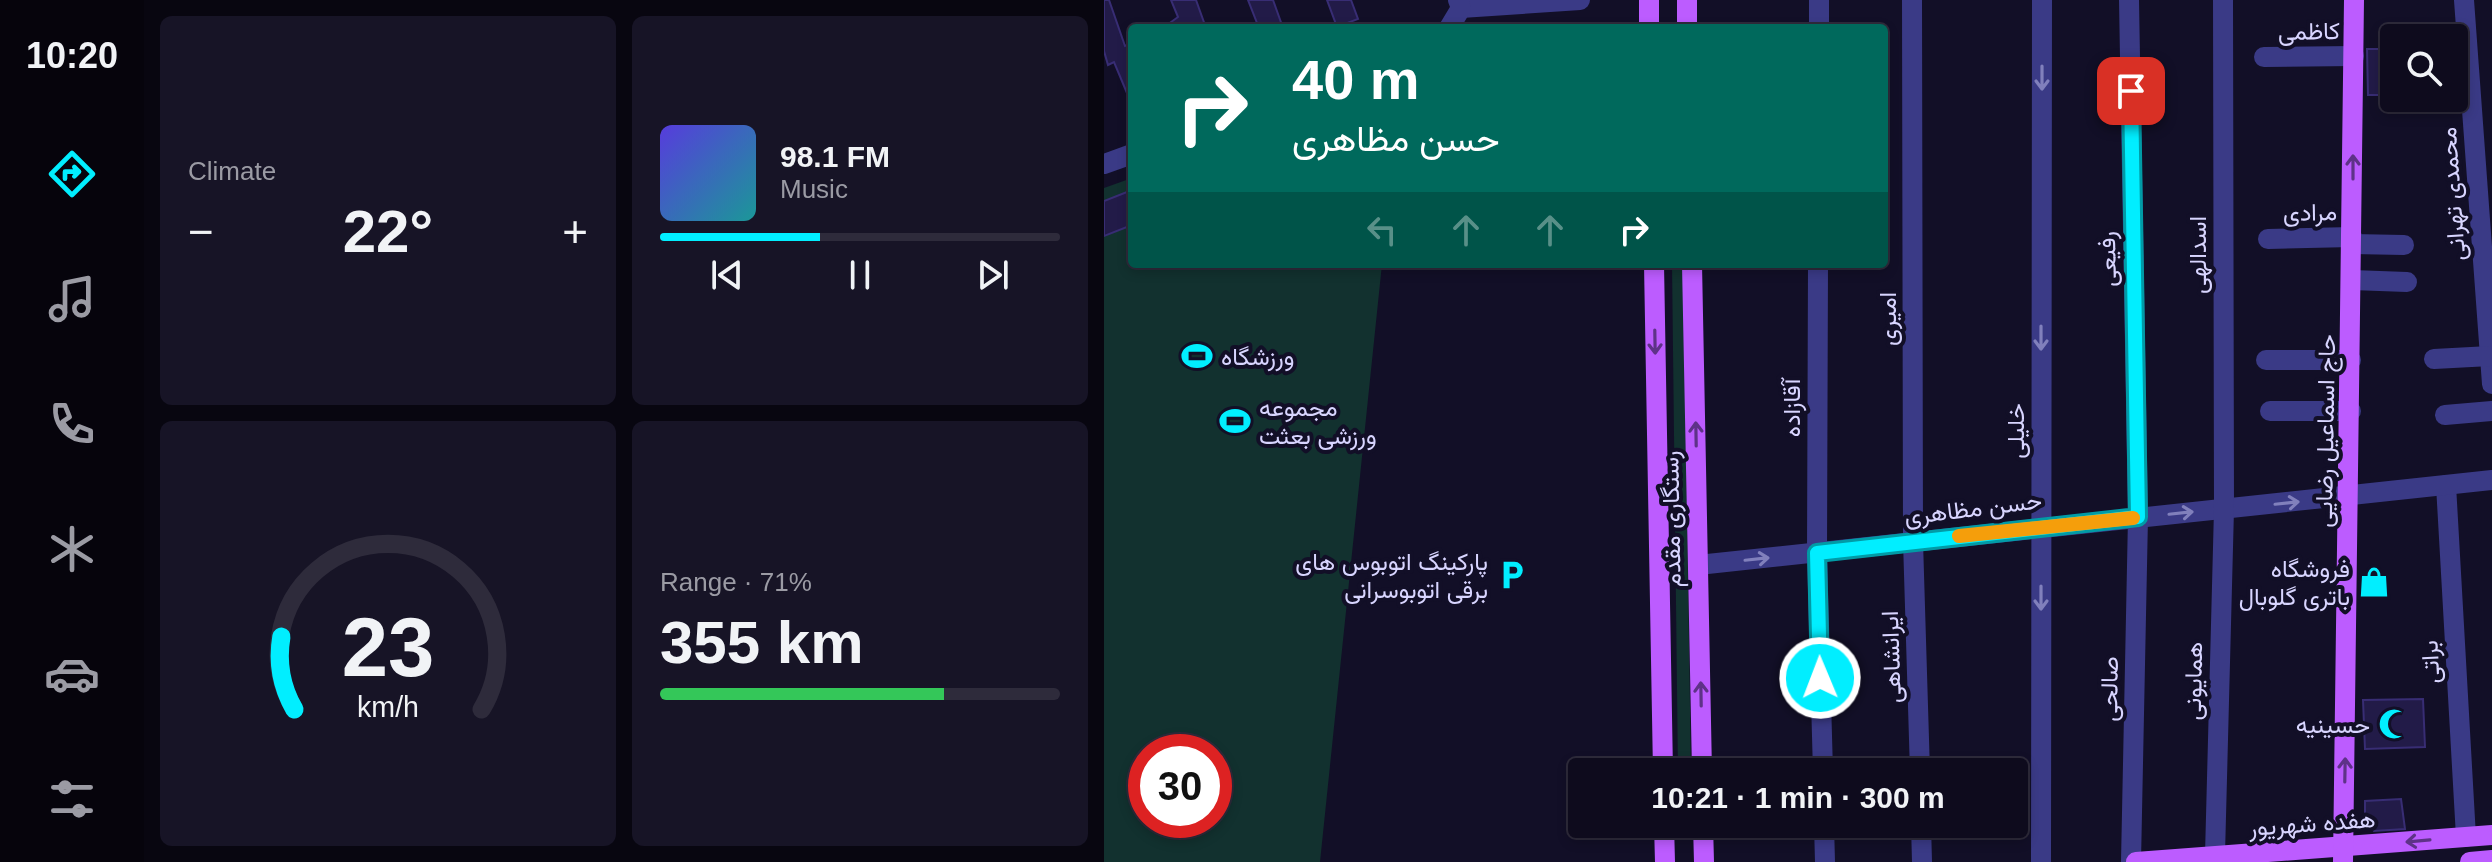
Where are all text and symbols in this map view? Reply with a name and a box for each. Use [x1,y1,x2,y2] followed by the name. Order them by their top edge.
[2278,17,2340,46] street label: کاظمی
[2380,24,2468,112] map controls
[2380,24,2468,112] button: search
[26,35,118,76] text: 10:20
[1292,48,1420,111] text: 40 m
[1160,56,1264,160] icon: right
[2097,57,2165,125] pin
[2034,64,2050,91] one-way arrow
[2109,69,2153,113] icon: arrive
[1292,118,1500,159] text: حسن مظاهری
[2434,126,2472,262] street label: محمدی تهرانی
[780,140,890,173] text: 98.1 FM
[44,146,100,202] icon: directions
[2345,154,2361,181] one-way arrow
[188,156,276,186] text: Climate
[780,174,848,204] text: Music
[343,198,433,265] text: 22°
[2283,198,2337,228] street label: مرادی
[188,207,214,256] text: −
[562,207,588,256] text: +
[1360,208,1404,252] icon: left
[1444,208,1488,252] icon: ahead
[1528,208,1572,252] icon: ahead
[1612,208,1656,252] icon: right
[2184,216,2213,294] street label: اسدالهی
[2093,231,2123,287] street label: رفیعی
[705,253,749,297] icon: previous
[838,253,882,297] icon: pause
[971,253,1015,297] icon: next
[44,271,100,327] icon: music
[1874,292,1903,346] street label: امیری
[2033,324,2049,351] one-way arrow
[1648,328,1663,355] one-way arrow
[2310,334,2343,528] street label: حاج اسماعیل رضایی
[1180,339,1214,373] sports icon: ورزشگاه
[1221,343,1295,372] place label: ورزشگاه
[1778,376,1807,437] street label: آقازاده
[1259,394,1377,451] place label: مجموعه ورزشی بعثت
[44,396,100,452] icon: phone
[2002,403,2030,459] street label: خلیلی
[1218,404,1252,438] sports icon: مجموعه ورزشی بعثت
[1688,421,1703,448] one-way arrow
[1656,450,1689,588] street label: رستگاری مقدم
[1903,486,2044,532] street label: حسن مظاهری
[2273,495,2300,510] one-way arrow
[2167,506,2194,521] one-way arrow
[44,521,100,577] icon: climate
[1295,548,1488,605] place label: پارکینگ اتوبوس های برقی اتوبوسرانی
[1743,551,1770,566] one-way arrow
[2239,555,2350,612] place label: فروشگاه باتری گلوبال
[1495,558,1529,592] parking icon: پارکینگ اتوبوس های برقی اتوبوسرانی
[2357,565,2391,599] shop icon: فروشگاه باتری گلوبال
[660,567,812,597] text: Range · 71%
[2033,584,2049,611] one-way arrow
[342,600,434,693] text: 23
[660,609,864,676] text: 355 km
[1876,610,1908,704] street label: ایرانشاهی
[1778,636,1862,720] position arrow
[2415,640,2447,684] street label: براتی
[2179,641,2209,721] street label: همایونی
[44,646,100,702] icon: car
[2095,656,2124,722] street label: صالحی
[1693,681,1708,708] one-way arrow
[357,691,419,723] text: km/h
[2377,707,2411,741] mosque icon: حسینیه
[2296,711,2370,739] place label: حسینیه
[1128,734,1232,838] speed limit sign: 30
[2337,757,2353,784] one-way arrow
[44,771,100,827] icon: filters
[1651,781,1945,814] text: 10:21 · 1 min · 300 m
[2247,805,2376,843] street label: هفده شهریور
[2405,834,2432,849] one-way arrow

